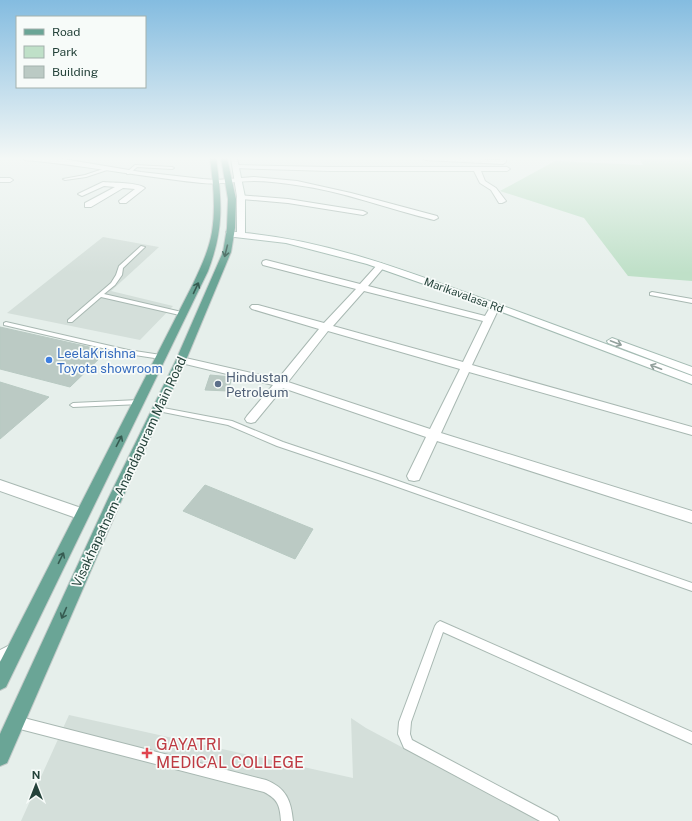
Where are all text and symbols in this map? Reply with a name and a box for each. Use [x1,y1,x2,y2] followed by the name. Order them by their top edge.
[16,16,146,88] legend
[52,25,80,39] text: Road
[52,45,78,59] text: Park
[52,65,98,79] text: Building
[222,245,230,258] one-way arrow
[423,275,505,315] street label: Marikavalasa Rd
[193,282,200,294] one-way arrow
[609,339,621,347] one-way arrow
[57,346,163,376] place label: LeelaKrishna Toyota showroom
[69,354,189,590] street label: Visakhapatnam - Anandapuram Main Road
[44,355,54,365] marker: LeelaKrishna Toyota showroom
[650,362,662,370] one-way arrow
[226,370,288,400] place label: Hindustan Petroleum
[213,379,223,389] marker: Hindustan Petroleum
[116,436,123,448] one-way arrow
[57,552,65,564] one-way arrow
[60,606,68,618] one-way arrow
[156,735,304,772] place label: GAYATRI MEDICAL COLLEGE
[141,747,153,759] marker: GAYATRI MEDICAL COLLEGE
[16,765,56,805] north arrow
[32,769,40,781] text: N

